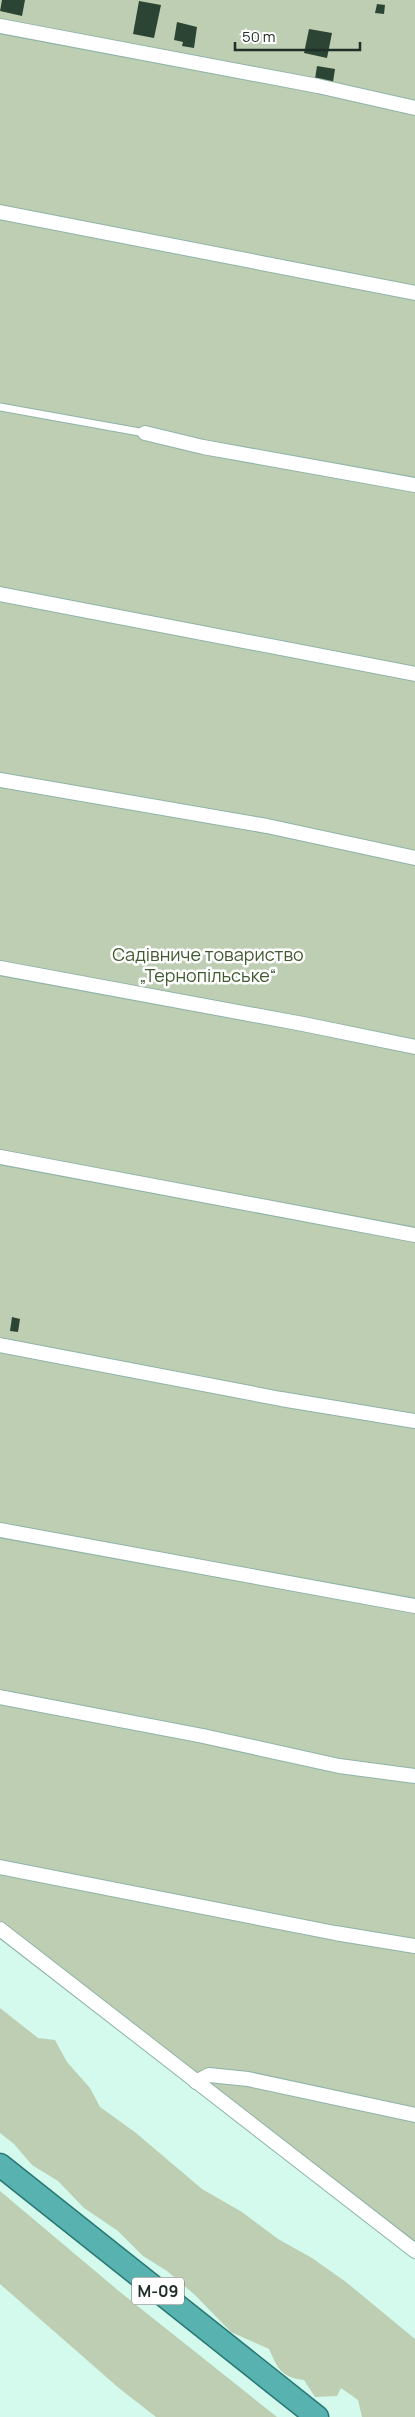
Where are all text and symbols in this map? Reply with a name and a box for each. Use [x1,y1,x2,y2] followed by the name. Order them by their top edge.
[235,20,360,52] scale bar
[242,26,276,47] text: 50 m
[112,942,304,987] park label: Садівниче товариство „Тернопільське“
[132,2278,184,2304] road number: М-09

